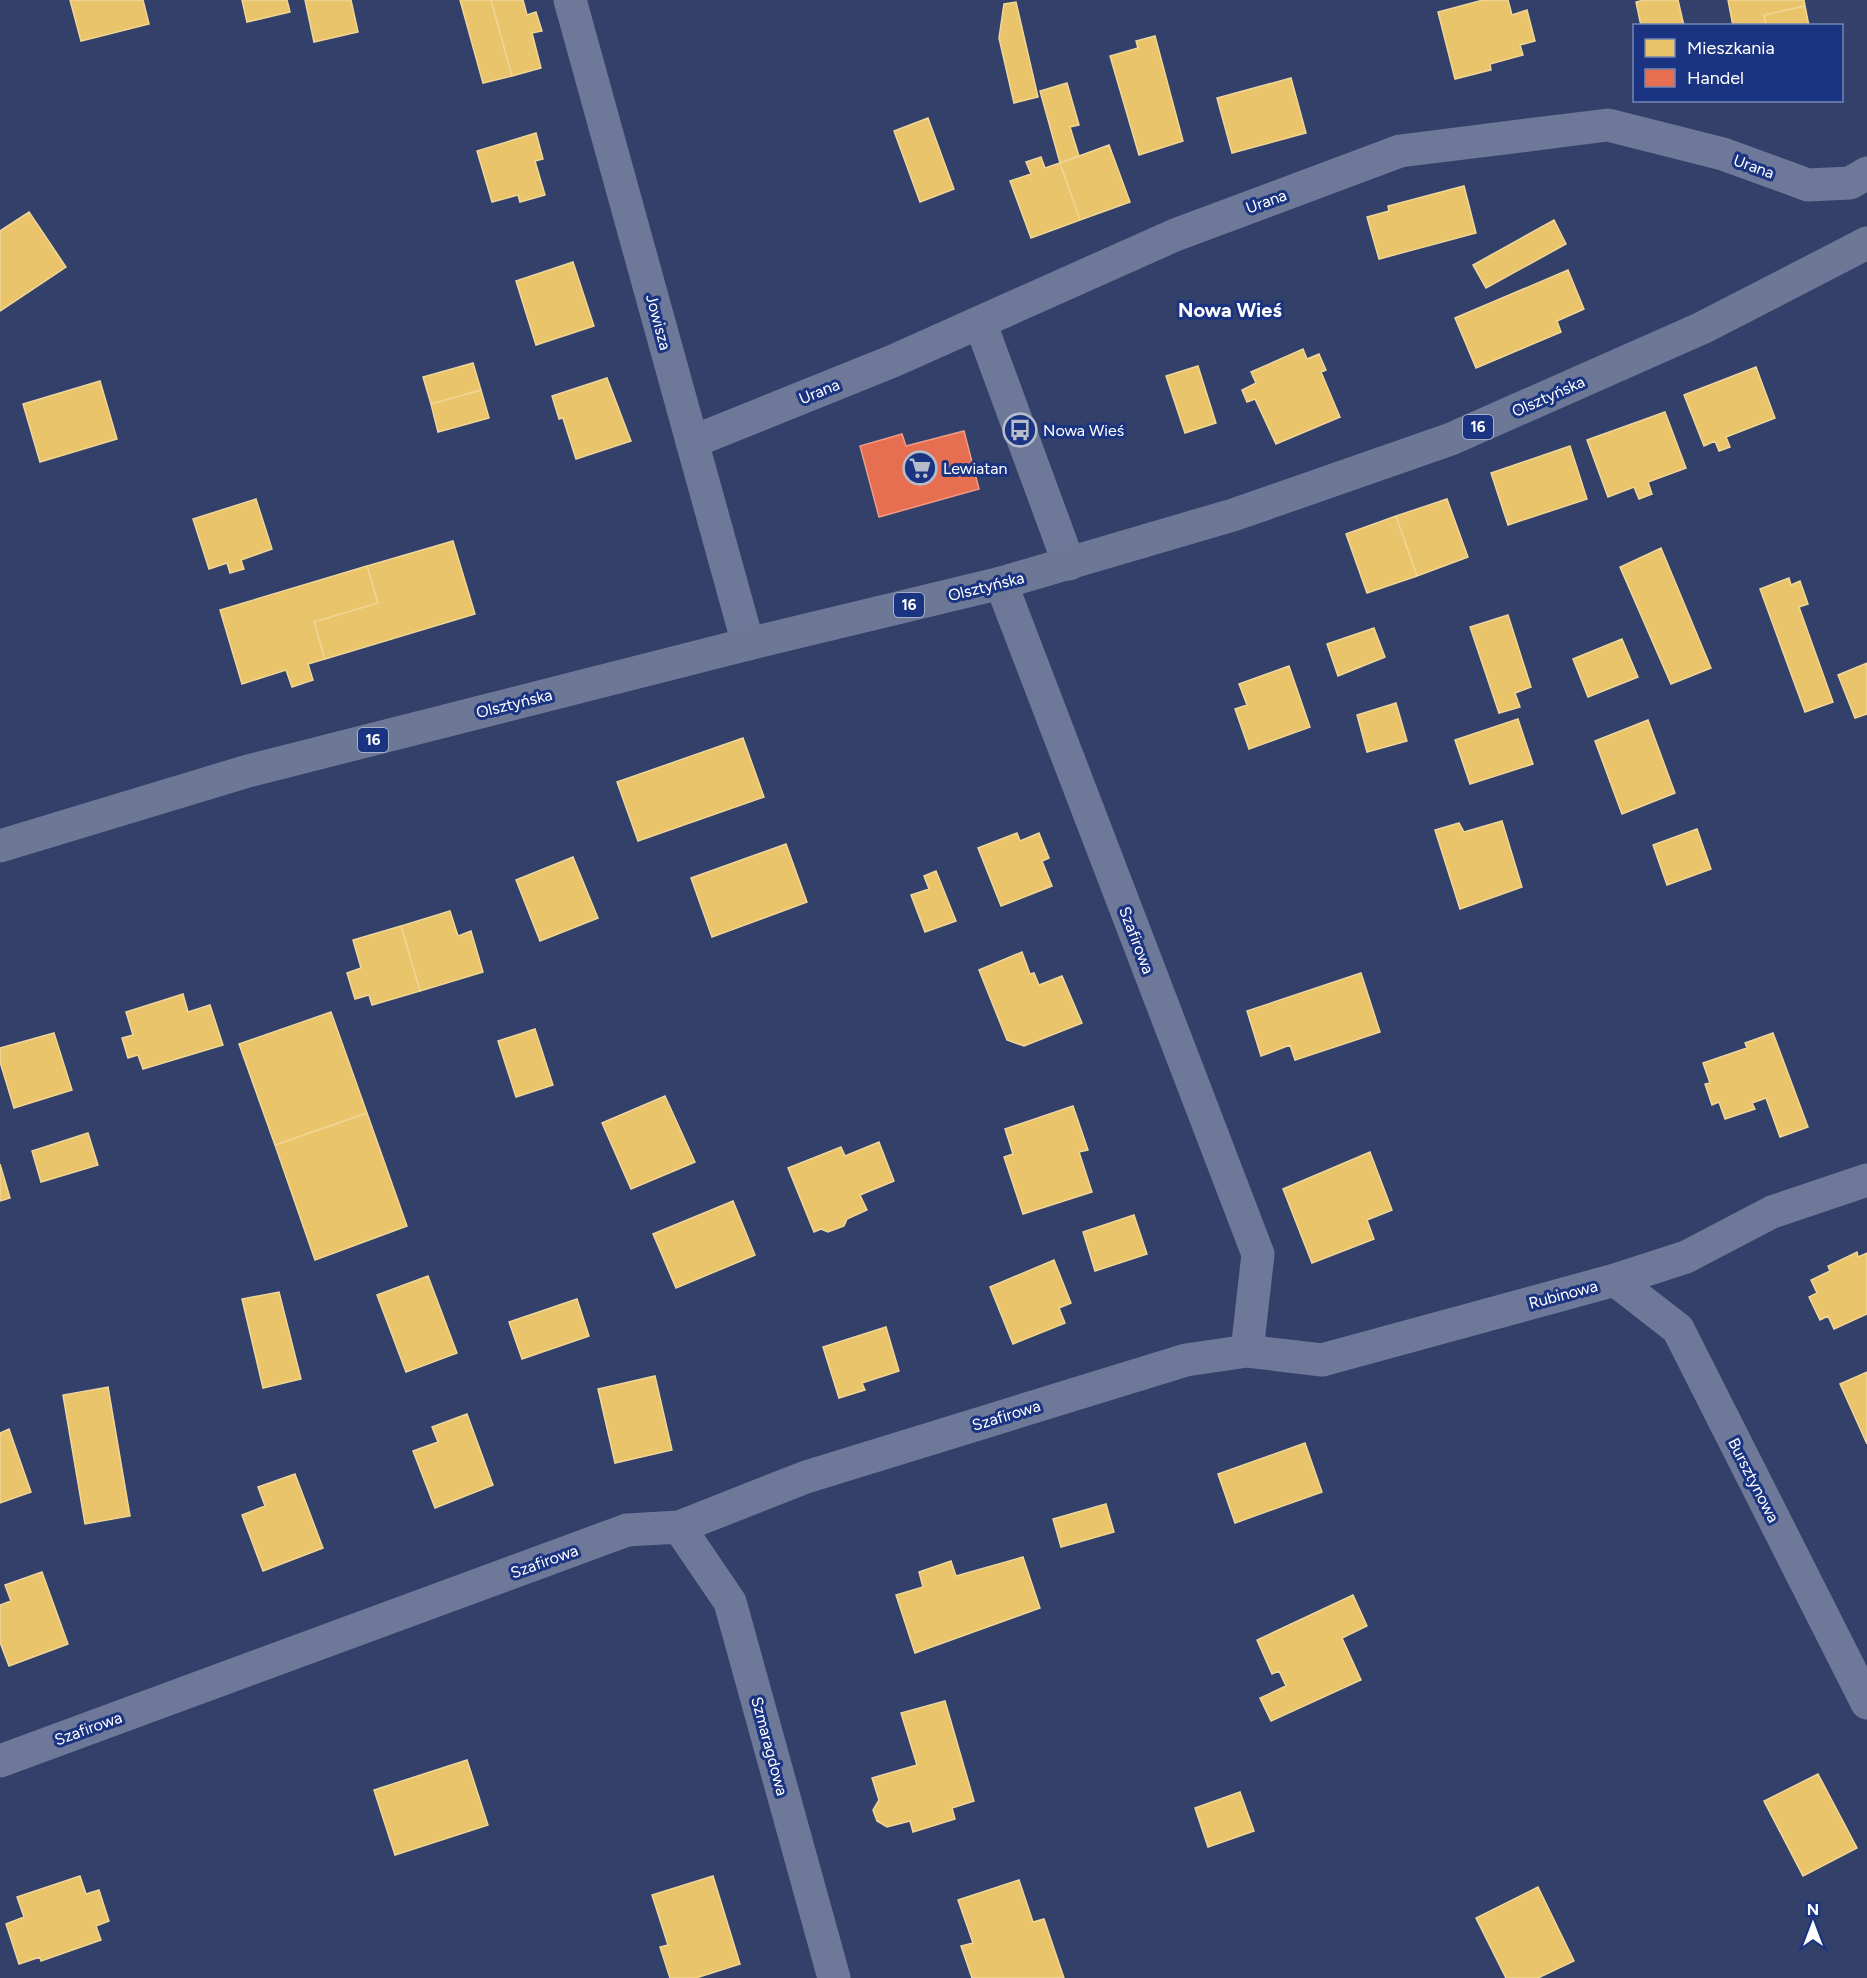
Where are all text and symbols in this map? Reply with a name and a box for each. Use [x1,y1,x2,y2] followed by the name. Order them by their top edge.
[1633,24,1843,102] legend
[1687,37,1775,59] text: Mieszkania
[1687,67,1744,89] text: Handel
[1731,150,1777,183] street label: Urana
[1243,185,1289,218] street label: Urana
[642,292,675,352] street label: Jowisza
[1178,298,1282,322] district label: Nowa Wieś
[1509,372,1588,421] street label: Olsztyńska
[796,375,842,408] street label: Urana
[1002,412,1038,448] bus stop icon: Nowa Wieś
[1463,415,1493,439] road number: 16
[1043,421,1124,440] place label: Nowa Wieś
[902,450,938,486] supermarket icon: Lewiatan
[943,459,1007,478] place label: Lewiatan
[946,568,1026,605] street label: Olsztyńska
[894,593,924,617] road number: 16
[474,685,554,722] street label: Olsztyńska
[358,728,388,752] road number: 16
[1115,904,1158,976] street label: Szafirowa
[1527,1276,1600,1313] street label: Rubinowa
[970,1396,1043,1435] street label: Szafirowa
[1724,1435,1783,1526] street label: Bursztynowa
[508,1540,581,1582] street label: Szafirowa
[747,1695,792,1798] street label: Szmaragdowa
[52,1707,125,1749] street label: Szafirowa
[1783,1894,1843,1954] north arrow
[1807,1900,1819,1919] text: N

